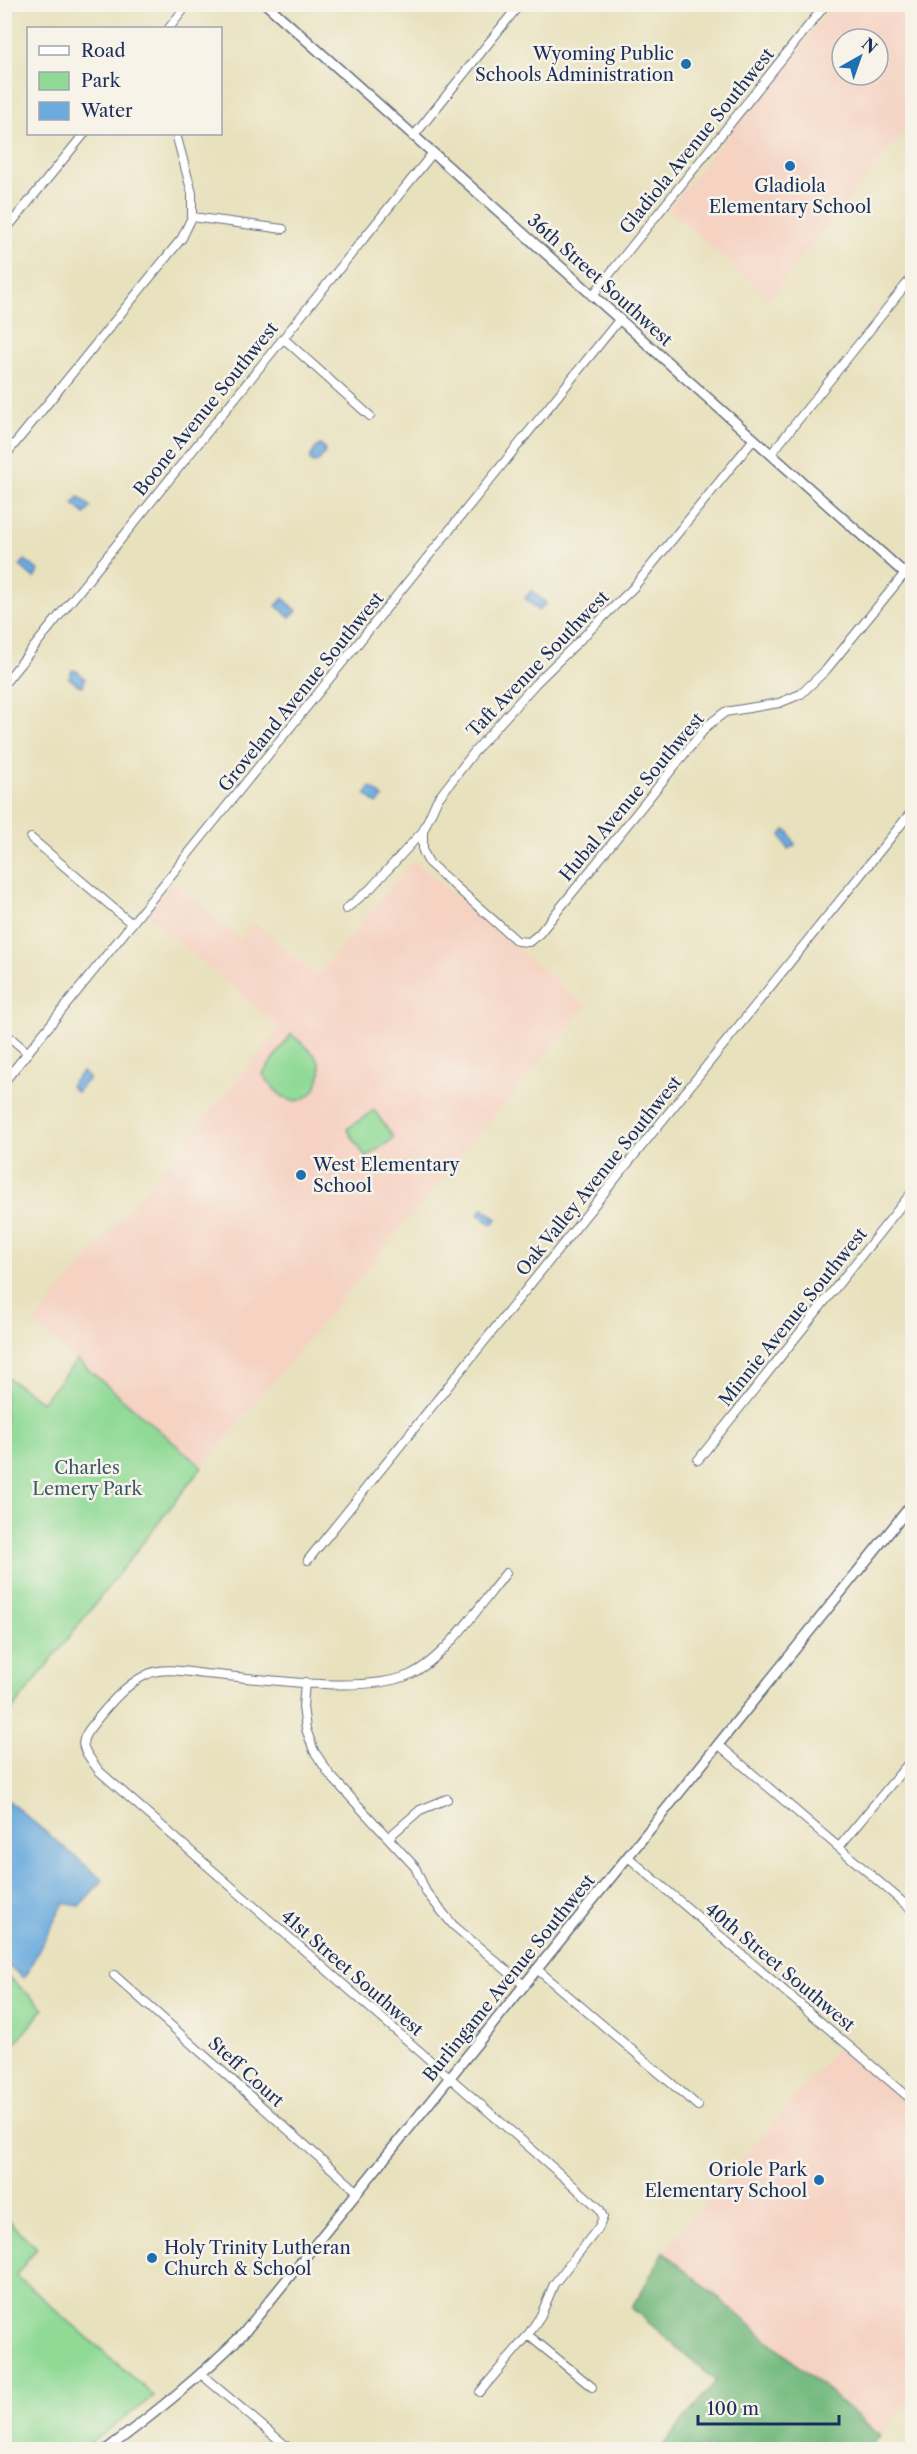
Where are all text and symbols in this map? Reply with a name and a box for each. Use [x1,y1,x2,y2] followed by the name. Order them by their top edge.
[27,27,222,135] legend
[830,27,890,87] north arrow
[858,33,881,58] text: N
[81,40,126,62] text: Road
[475,43,674,86] place label: Wyoming Public Schools Administration
[615,43,779,238] street label: Gladiola Avenue Southwest
[679,57,693,71] marker: Wyoming Public Schools Administration
[81,70,122,92] text: Park
[80,100,133,122] text: Water
[783,159,797,173] marker: Gladiola Elementary School
[709,175,871,218] place label: Gladiola Elementary School
[523,209,677,351] street label: 36th Street Southwest
[129,317,283,500] street label: Boone Avenue Southwest
[462,586,614,742] street label: Taft Avenue Southwest
[214,587,389,796] street label: Groveland Avenue Southwest
[555,708,709,886] street label: Hubal Avenue Southwest
[512,1071,687,1280] street label: Oak Valley Avenue Southwest
[312,1154,461,1197] place label: West Elementary School
[294,1168,308,1182] marker: West Elementary School
[714,1223,872,1411] street label: Minnie Avenue Southwest
[32,1457,143,1500] park label: Charles Lemery Park
[418,1869,600,2086] street label: Burlingame Avenue Southwest
[701,1898,860,2036] street label: 40th Street Southwest
[276,1905,428,2041] street label: 41st Street Southwest
[204,2032,289,2112] street label: Steff Court
[644,2159,809,2202] place label: Oriole Park Elementary School
[812,2173,826,2187] marker: Oriole Park Elementary School
[164,2237,351,2280] place label: Holy Trinity Lutheran Church & School
[145,2251,159,2265] marker: Holy Trinity Lutheran Church & School
[698,2388,839,2426] scale bar
[707,2398,759,2420] text: 100 m

